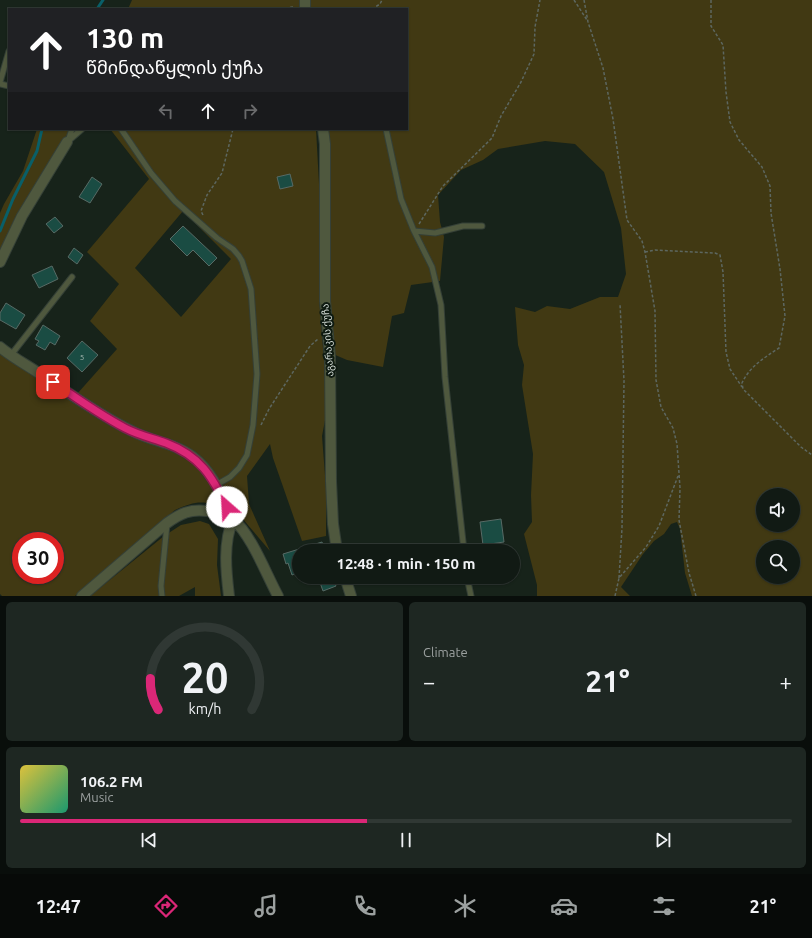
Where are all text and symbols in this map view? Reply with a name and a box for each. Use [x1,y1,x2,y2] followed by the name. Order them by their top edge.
[86,22,164,53] text: 130 m
[20,24,72,76] icon: ahead
[86,57,263,77] text: წმინდაწყლის ქუჩა
[155,100,177,122] icon: left
[197,100,219,122] icon: ahead
[239,100,261,122] icon: right
[319,303,337,377] street label: აგარაკის ქუჩა
[80,353,84,362] house number: 5
[36,365,70,399] pin
[42,371,64,393] icon: arrive
[206,486,248,528] position arrow
[756,488,800,584] map controls
[756,488,800,532] button: sound
[12,532,64,584] speed limit sign: 30
[756,540,800,584] button: search
[337,555,475,572] text: 12:48 · 1 min · 150 m
[423,645,468,659] text: Climate
[181,653,228,700] text: 20
[585,664,630,698] text: 21°
[423,669,435,694] text: −
[780,669,792,694] text: +
[188,700,221,716] text: km/h
[80,773,143,790] text: 106.2 FM
[80,790,114,804] text: Music
[138,829,160,851] icon: previous
[395,829,417,851] icon: pause
[652,829,674,851] icon: next
[152,892,180,920] icon: directions
[252,892,280,920] icon: music
[351,892,379,920] icon: phone
[451,892,479,920] icon: climate
[550,892,578,920] icon: car
[650,892,678,920] icon: filters
[36,896,81,916] text: 12:47
[750,896,776,916] text: 21°

